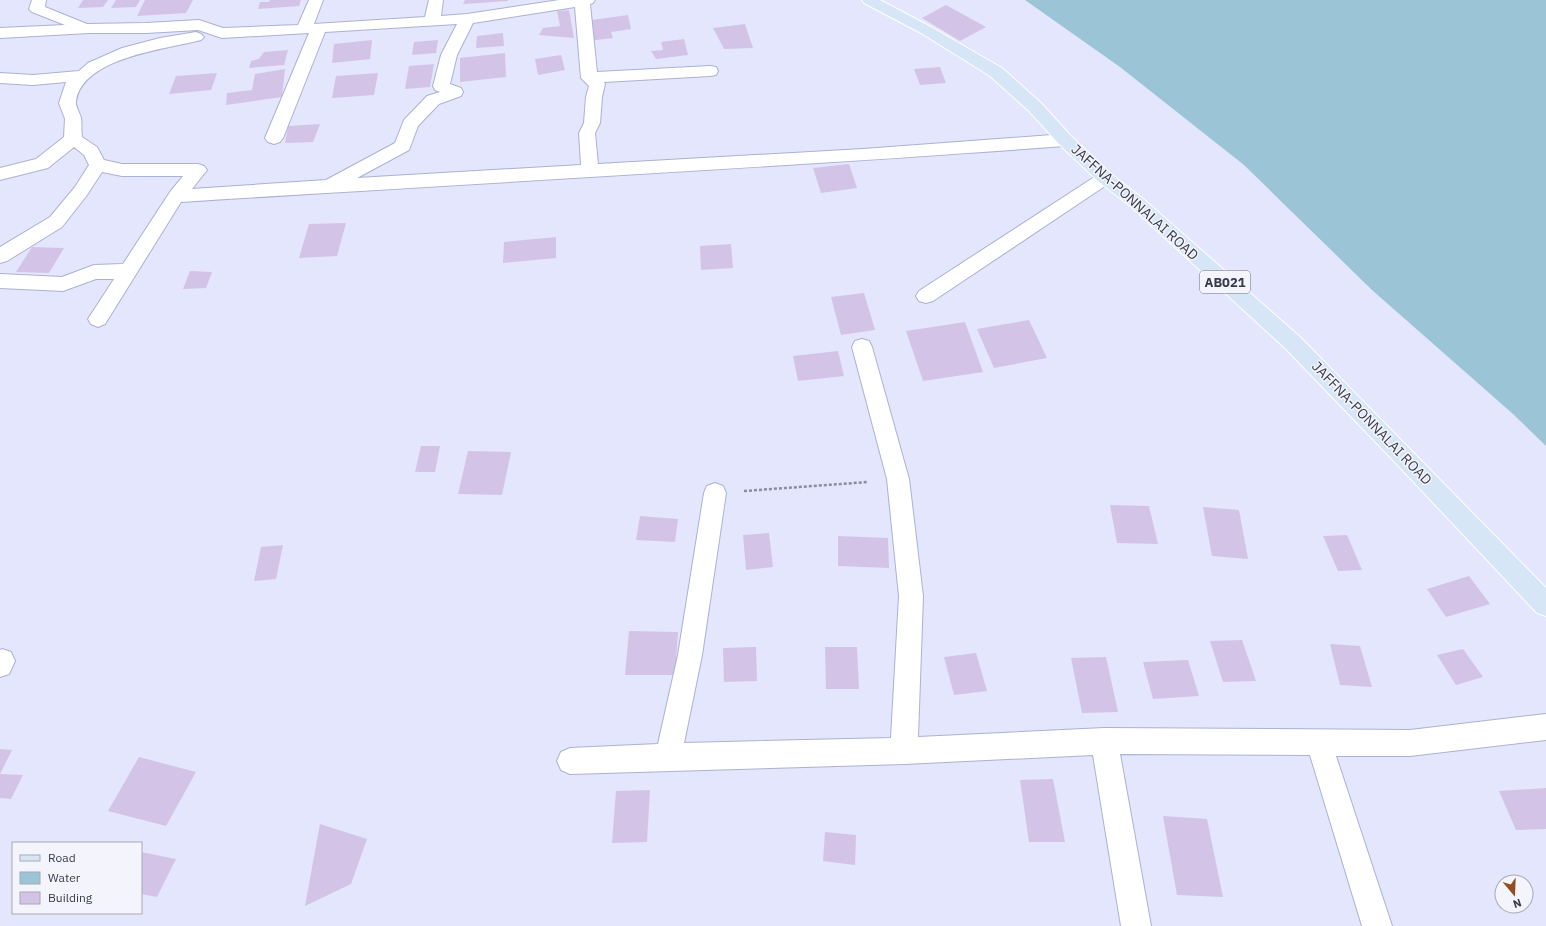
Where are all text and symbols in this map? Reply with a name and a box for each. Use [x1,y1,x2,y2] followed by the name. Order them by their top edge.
[1068,140,1202,264] street label: JAFFNA-PONNALAI ROAD
[1200,271,1250,293] road number: AB021
[1308,357,1436,489] street label: JAFFNA-PONNALAI ROAD
[12,842,142,914] legend
[48,850,76,865] text: Road
[48,870,81,885] text: Water
[1494,874,1534,914] north arrow
[48,890,93,905] text: Building
[1511,896,1523,911] text: N

